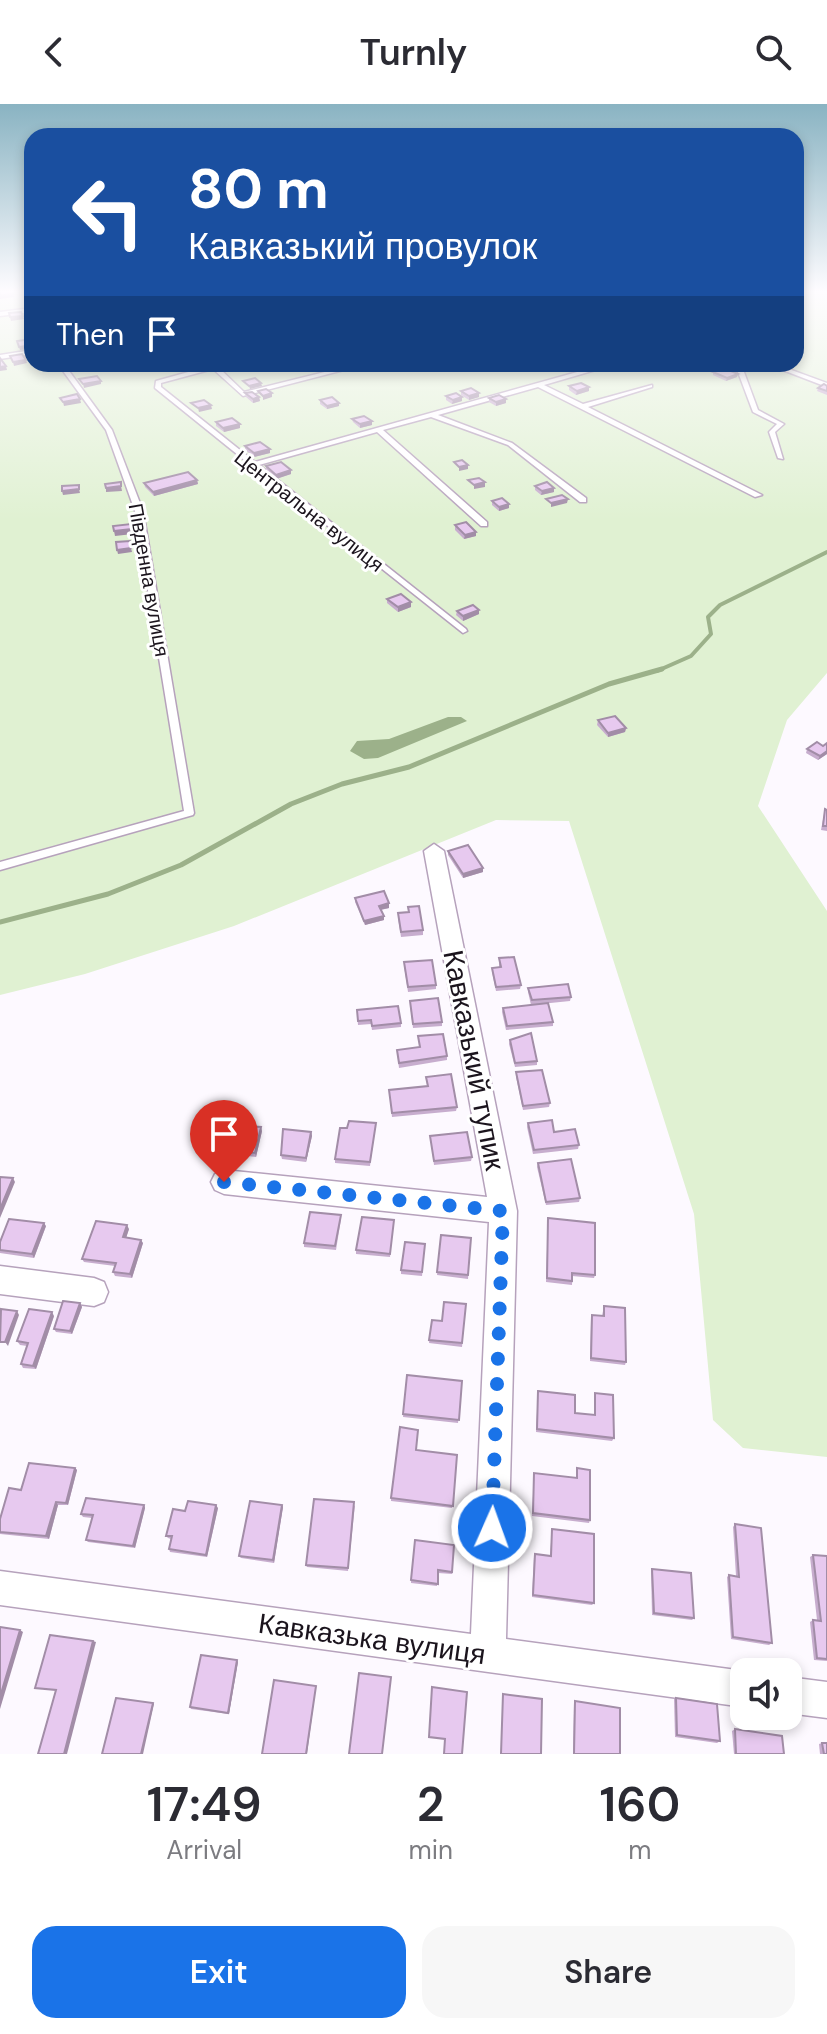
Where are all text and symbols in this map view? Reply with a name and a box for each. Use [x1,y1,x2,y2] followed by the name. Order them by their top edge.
[360,29,467,76] text: Turnly
[32,30,76,74] icon: back
[751,30,795,74] icon: search
[188,152,329,225] text: 80 m
[56,160,160,264] icon: left
[188,223,537,270] text: Кавказький провулок
[140,312,184,356] icon: arrive
[56,315,124,354] text: Then
[229,444,389,578] street label: Центральна вулиця
[123,501,175,659] street label: Південна вулиця
[435,947,514,1174] street label: Кавказький тупик
[190,1100,258,1182] pin
[202,1112,246,1156] icon: arrive
[450,1486,534,1570] position arrow
[256,1605,488,1673] street label: Кавказька вулиця
[730,1658,802,1730] map controls
[730,1658,802,1730] button: sound
[147,1773,262,1836] text: 17:49
[417,1773,445,1836] text: 2
[600,1773,680,1836] text: 160
[166,1833,242,1867] text: Arrival
[408,1833,453,1867] text: min
[628,1833,651,1867] text: m
[32,1926,406,2018] button: Exit
[422,1926,795,2018] button: Share

